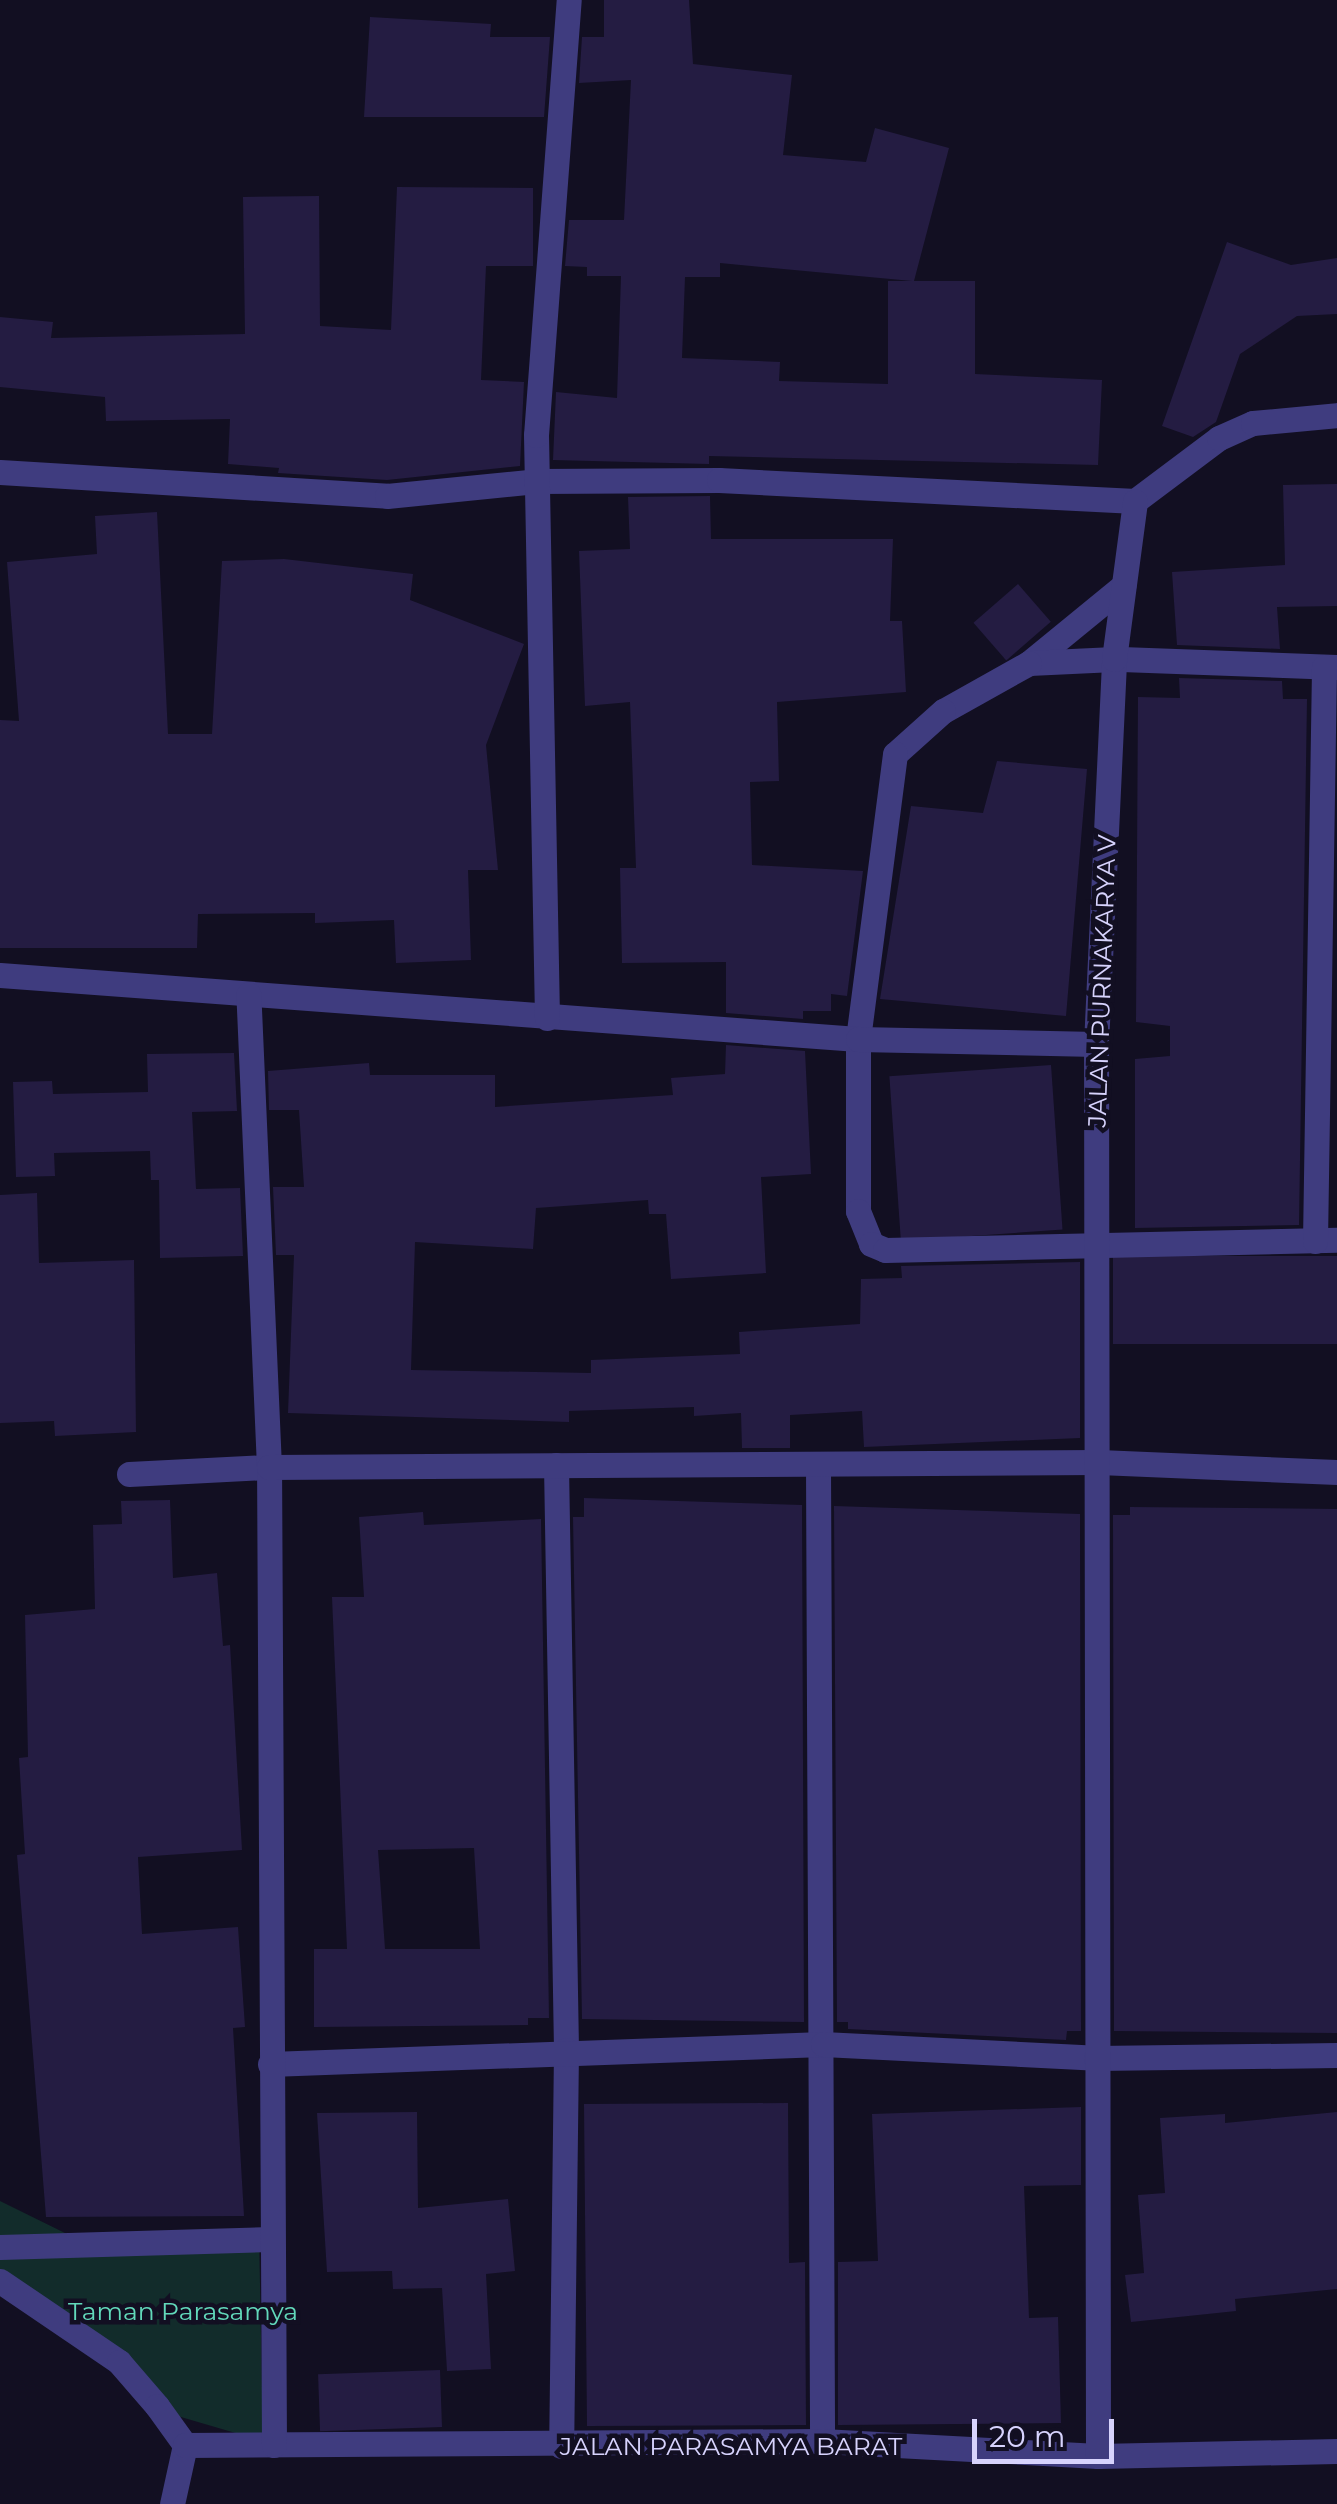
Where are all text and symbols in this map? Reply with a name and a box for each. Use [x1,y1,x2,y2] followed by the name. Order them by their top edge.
[1082,834,1122,1128] street label: JALAN PURNAKARYA V
[68,2296,298,2326] park label: Taman Parasamya
[977,2399,1120,2461] scale bar
[989,2418,1066,2455] text: 20 m
[560,2431,902,2461] street label: JALAN PARASAMYA BARAT

